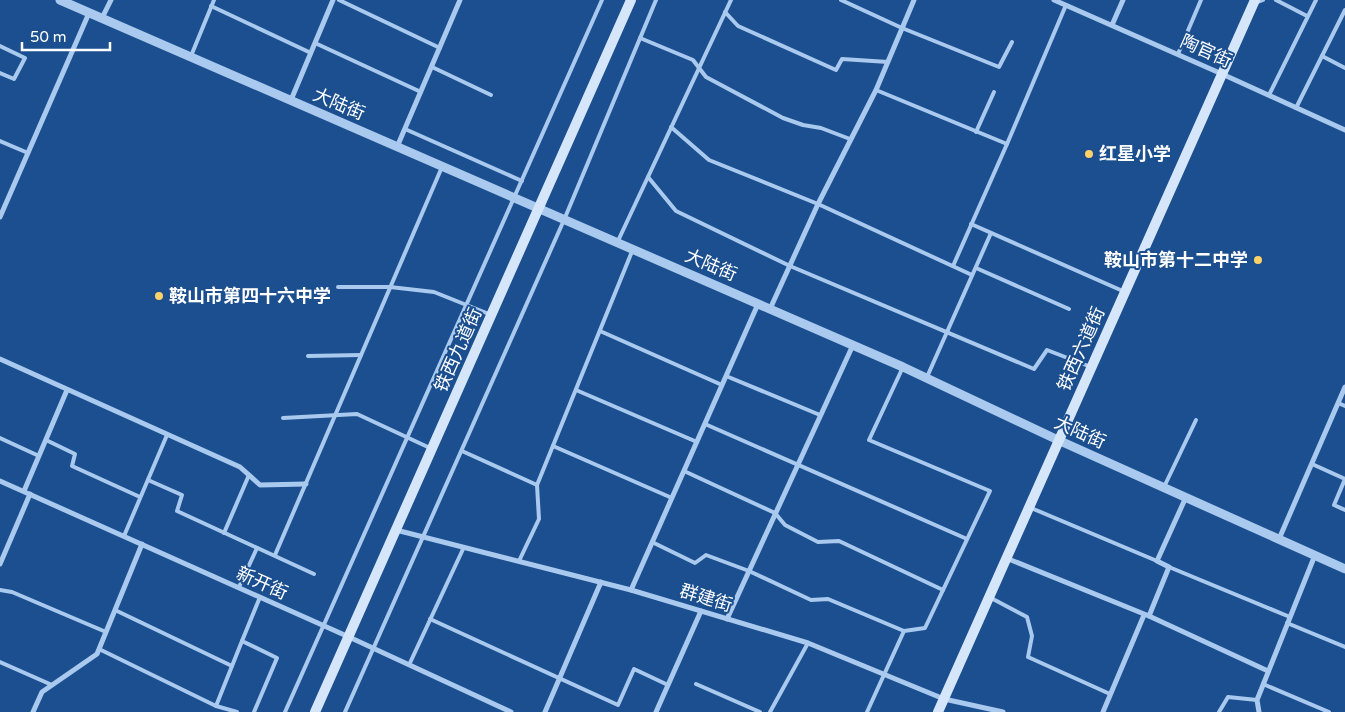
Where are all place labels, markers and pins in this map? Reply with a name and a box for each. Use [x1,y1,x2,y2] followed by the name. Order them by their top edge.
[1099,143,1171,165] place label: 红星小学
[1083,148,1095,160] marker: 红星小学
[1104,249,1248,271] place label: 鞍山市第十二中学
[1252,254,1264,266] marker: 鞍山市第十二中学
[169,285,331,307] place label: 鞍山市第四十六中学
[153,290,165,302] marker: 鞍山市第四十六中学

